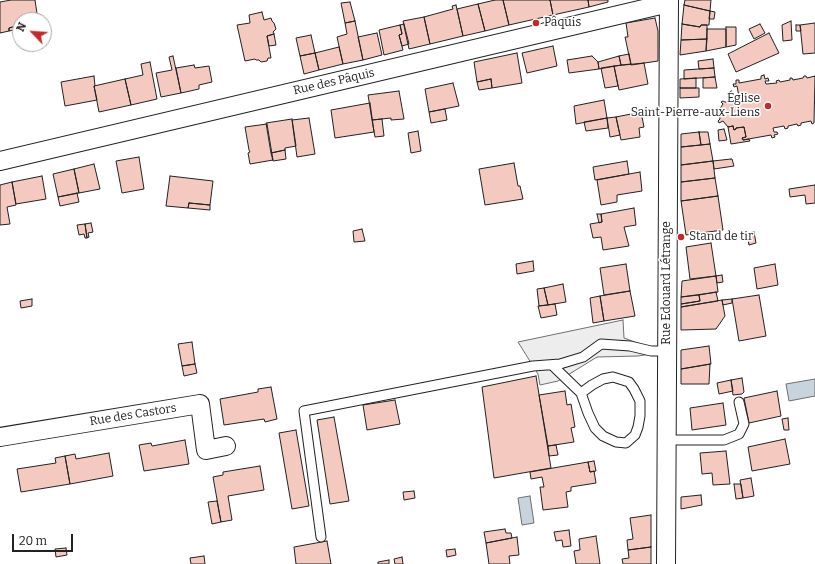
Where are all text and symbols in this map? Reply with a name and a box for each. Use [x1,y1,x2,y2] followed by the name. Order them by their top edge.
[12,12,52,52] north arrow
[544,16,581,30] place label: Pâquis
[531,18,541,28] marker: Pâquis
[14,21,29,34] text: N
[292,66,376,98] street label: Rue des Pâquis
[631,92,760,120] place label: Église Saint-Pierre-aux-Liens
[763,101,773,111] marker: Église Saint-Pierre-aux-Liens
[660,221,674,345] street label: Rue Edouard Létrange
[689,230,753,244] place label: Stand de tir
[676,232,686,242] marker: Stand de tir
[89,401,177,429] street label: Rue des Castors
[14,526,75,552] scale bar
[19,534,47,548] text: 20 m

